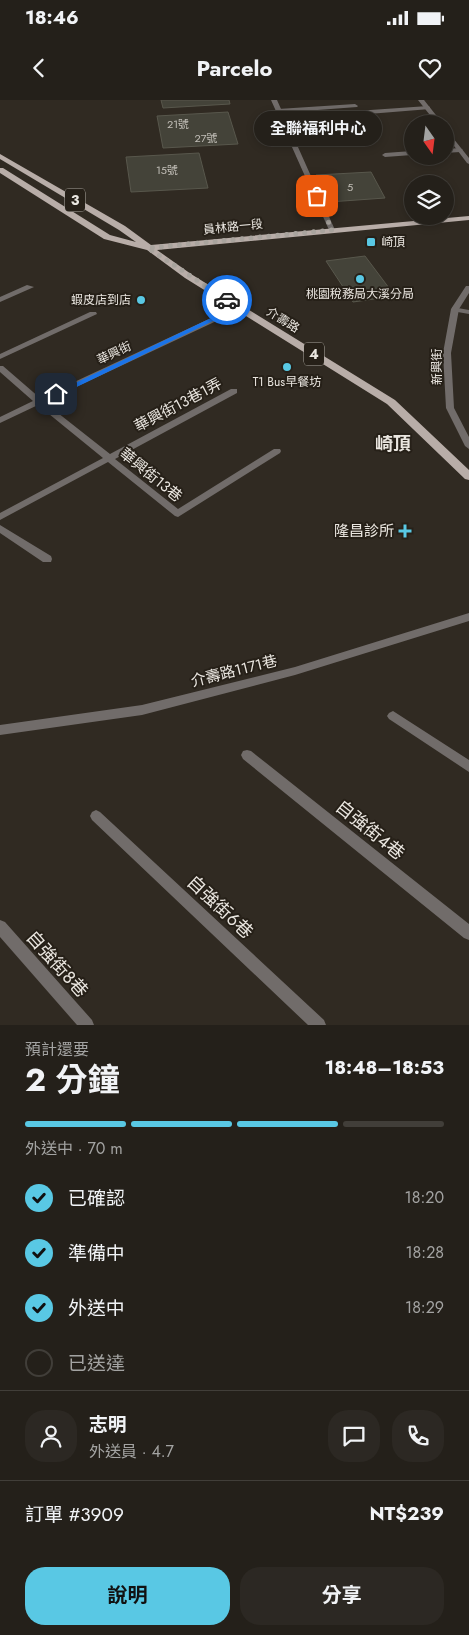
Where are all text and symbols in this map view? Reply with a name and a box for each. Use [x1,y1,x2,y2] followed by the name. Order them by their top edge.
[25,4,79,31] text: 18:46
[196,52,273,84] text: Parcelo
[25,54,53,82] icon: back
[416,54,444,82] icon: heart
[253,111,381,146] callout: 全聯福利中心
[404,115,454,165] north arrow
[404,115,454,225] map controls
[167,116,189,132] house number: 21號
[270,117,366,140] text: 全聯福利中心
[194,130,218,146] house number: 27號
[156,162,178,178] house number: 15號
[296,175,338,217] pin
[404,175,454,225] button: layers
[347,179,353,195] house number: 5
[303,182,331,210] icon: bag
[65,188,85,212] road number: 3
[202,215,264,239] street label: 員林路一段
[381,233,405,251] place label: 崎頂
[365,236,377,248] marker: 崎頂
[354,273,366,285] marker: 桃園稅務局大溪分局
[202,275,252,325] courier
[306,285,414,303] place label: 桃園稅務局大溪分局
[213,286,241,314] icon: car
[71,291,131,309] place label: 蝦皮店到店
[135,294,147,306] marker: 蝦皮店到店
[263,303,303,337] street label: 介壽路
[94,337,134,369] street label: 華興街
[304,342,324,366] road number: 4
[428,349,446,385] street label: 新興街
[281,361,293,373] marker: T1 Bus早餐坊
[35,373,77,415] pin
[130,373,226,437] street label: 華興街13巷1弄
[253,373,321,391] place label: T1 Bus早餐坊
[42,380,70,408] icon: home
[375,431,411,457] district label: 崎頂
[115,443,187,507] street label: 華興街13巷
[334,520,394,542] place label: 隆昌診所
[398,524,412,538] marker: 隆昌診所
[189,650,279,692] street label: 介壽路1171巷
[330,794,410,866] street label: 自強街4巷
[181,869,259,945] street label: 自強街6巷
[20,925,94,1003] street label: 自強街8巷
[25,1038,89,1061] text: 預計還要
[324,1054,444,1081] text: 18:48–18:53
[25,1057,120,1103] text: 2 分鐘
[25,1137,123,1160] text: 外送中 · 70 m
[25,1184,53,1212] icon: check
[68,1185,125,1212] text: 已確認
[405,1186,444,1209] text: 18:20
[25,1239,53,1267] icon: check
[68,1240,125,1267] text: 準備中
[405,1241,444,1264] text: 18:28
[25,1294,53,1322] icon: check
[68,1295,125,1322] text: 外送中
[405,1296,444,1319] text: 18:29
[68,1350,125,1377] text: 已送達
[25,1410,77,1462] button: person
[328,1410,380,1462] button: chat
[392,1410,444,1462] button: phone
[89,1411,127,1438] text: 志明
[89,1440,174,1463] text: 外送員 · 4.7
[369,1500,444,1527] text: NT$239
[25,1501,124,1528] text: 訂單 #3909
[25,1567,230,1625] button: 說明
[240,1567,444,1625] button: 分享

